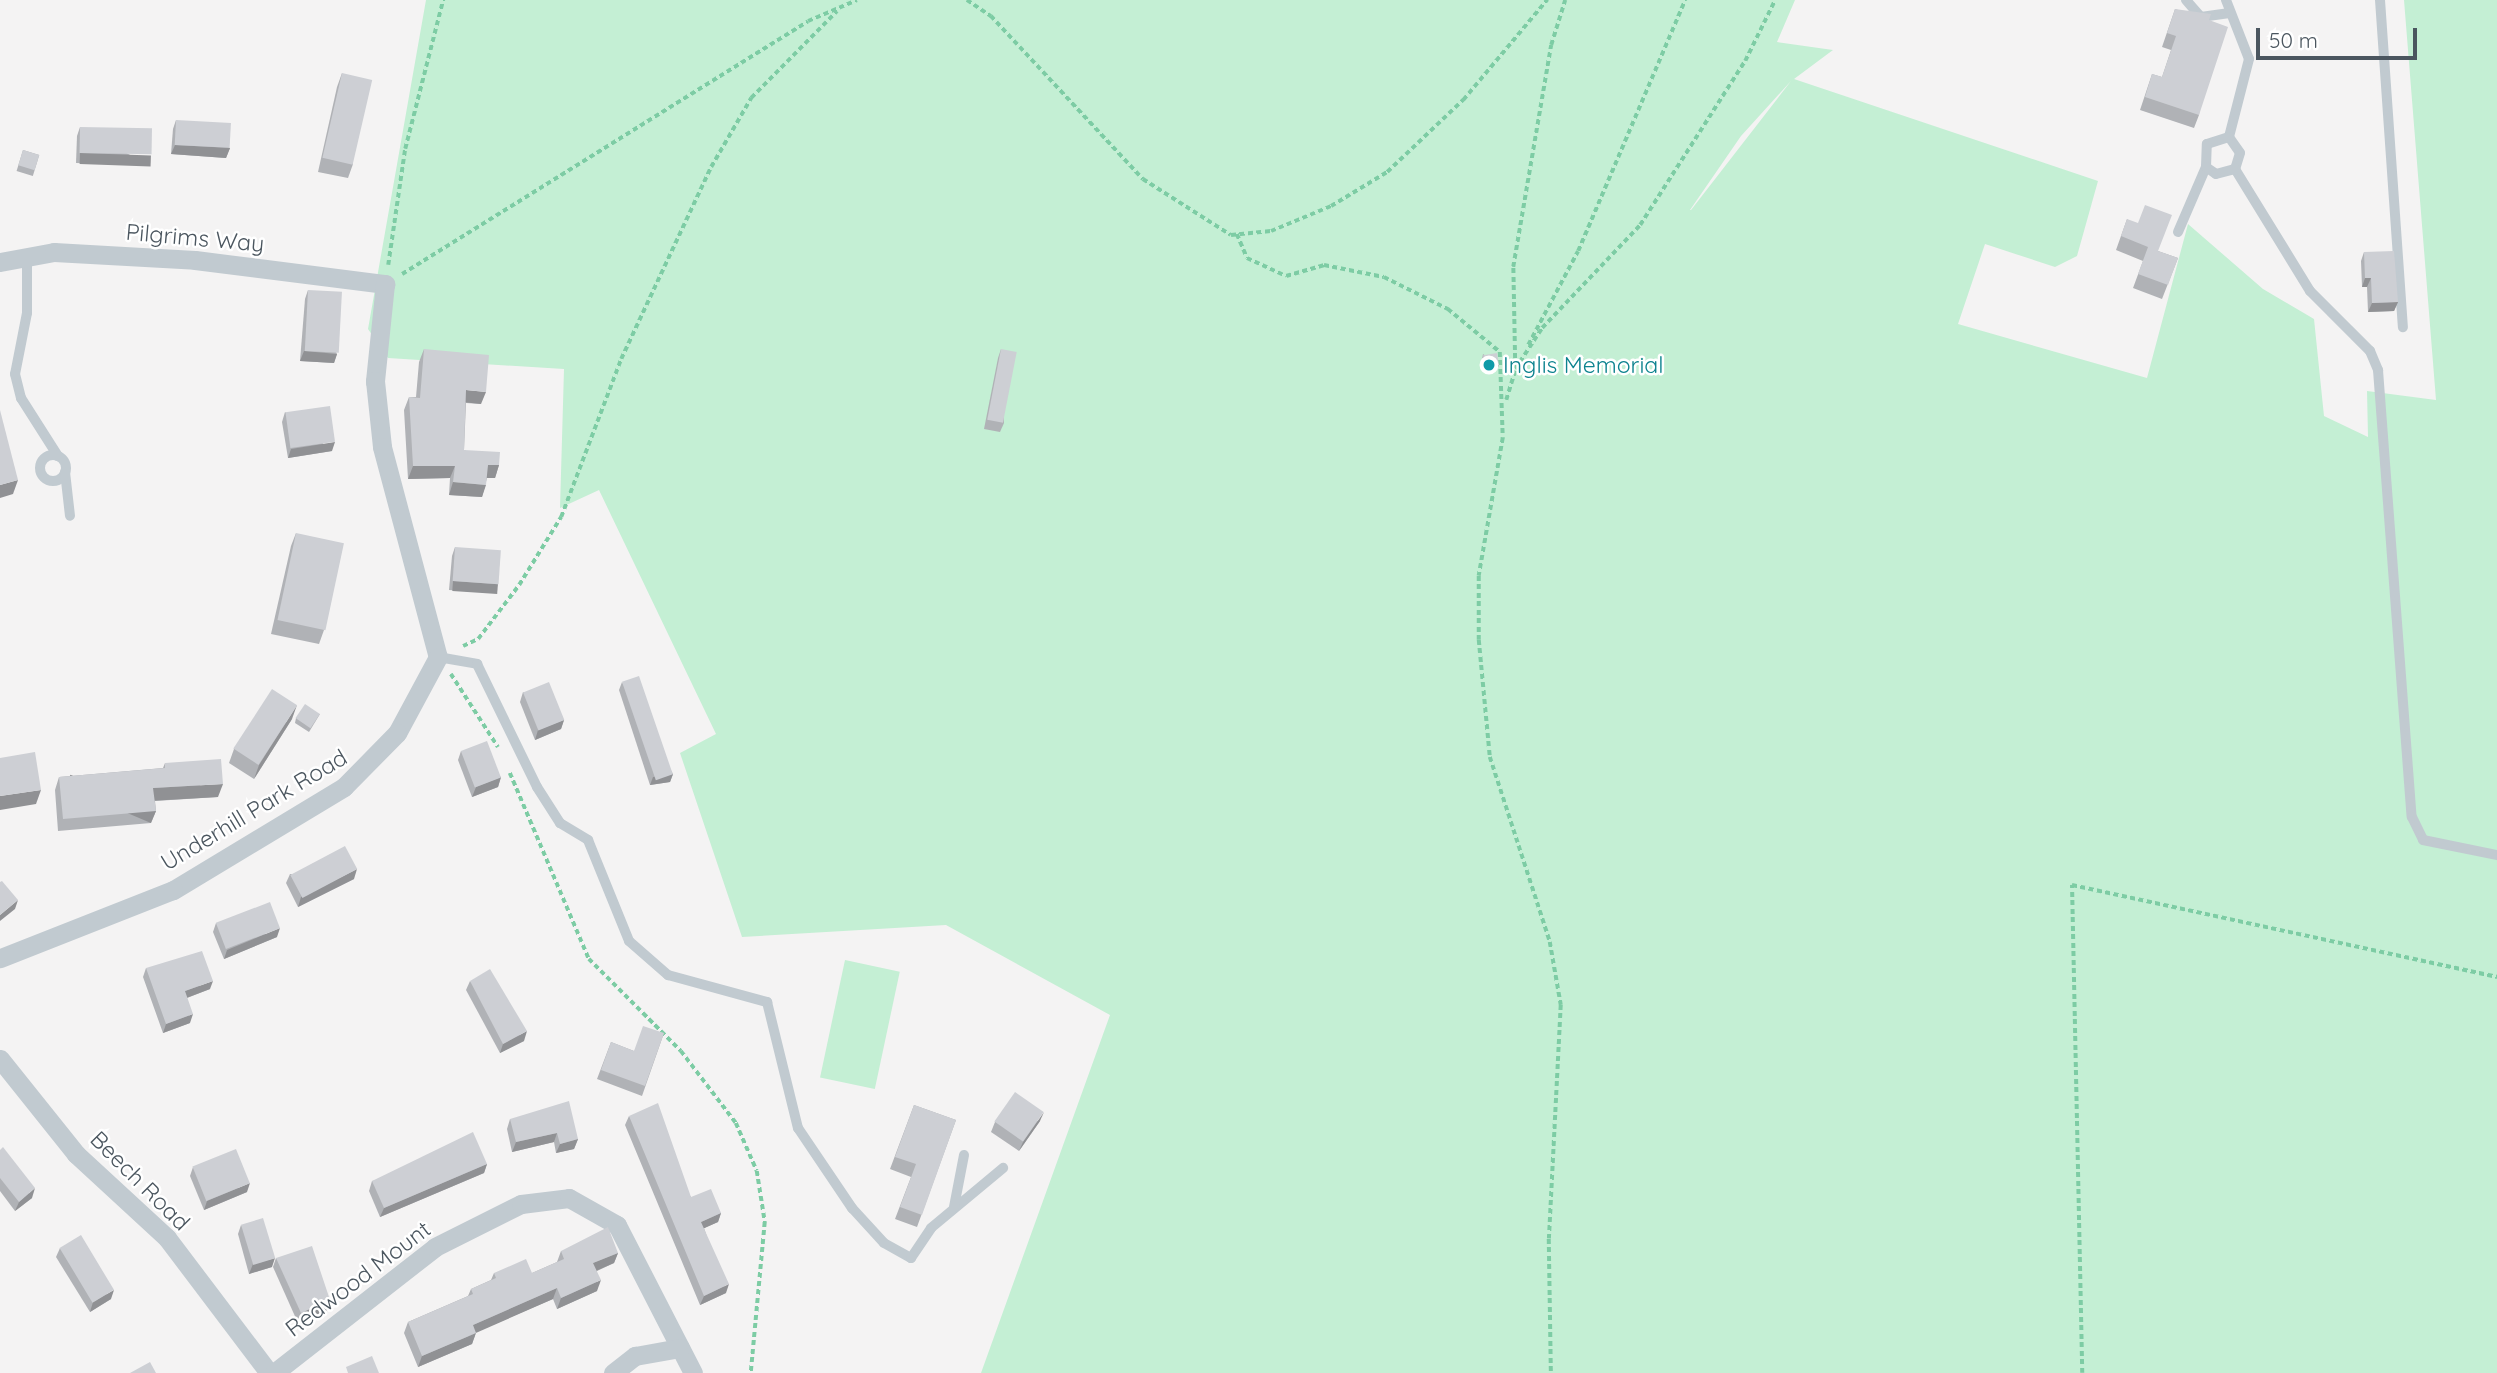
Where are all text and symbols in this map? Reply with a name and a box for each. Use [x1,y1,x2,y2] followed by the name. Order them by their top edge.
[2259,14,2420,58] scale bar
[2269,27,2318,53] text: 50 m
[125,218,265,258] street label: Pilgrims Way
[1503,351,1664,379] place label: Inglis Memorial
[1481,357,1497,373] marker: Inglis Memorial
[156,743,352,877] street label: Underhill Park Road
[85,1126,195,1236] street label: Beech Road
[280,1215,436,1343] street label: Redwood Mount

